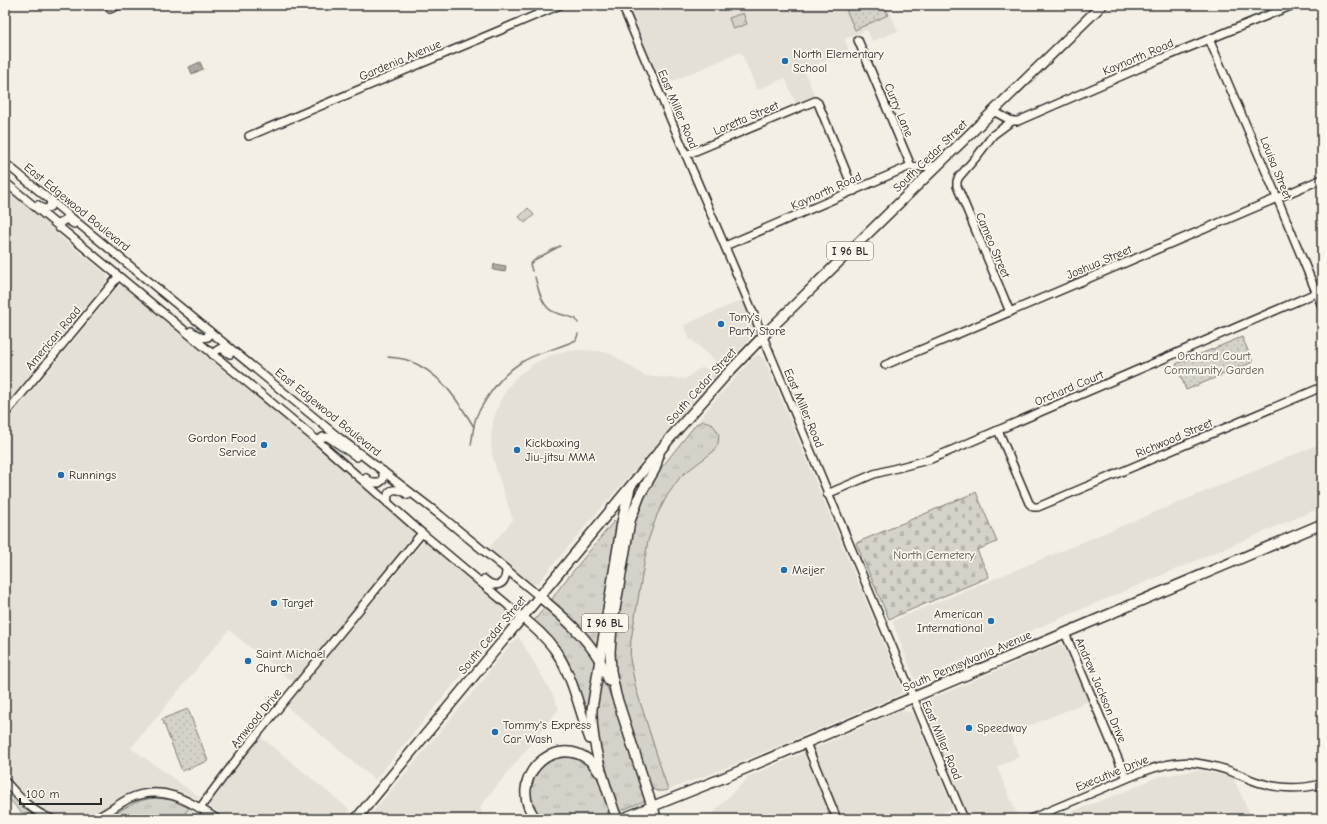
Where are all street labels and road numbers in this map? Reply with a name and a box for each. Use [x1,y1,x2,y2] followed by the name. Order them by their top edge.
[357,36,443,84] street label: Gardenia Avenue
[1100,36,1176,78] street label: Kaynorth Road
[655,67,701,151] street label: East Miller Road
[881,81,917,139] street label: Curry Lane
[711,98,781,138] street label: Loretta Street
[890,117,970,195] street label: South Cedar Street
[1257,135,1295,202] street label: Louisa Street
[21,160,133,254] street label: East Edgewood Boulevard
[789,169,863,213] street label: Kaynorth Road
[973,210,1013,280] street label: Cameo Street
[827,242,873,260] road number: I 96 BL
[1064,242,1134,282] street label: Joshua Street
[22,303,84,373] street label: American Road
[663,345,739,427] street label: South Cedar Street
[272,365,384,459] street label: East Edgewood Boulevard
[781,366,827,450] street label: East Miller Road
[1033,367,1106,409] street label: Orchard Court
[1133,415,1215,460] street label: Richwood Street
[455,593,529,677] street label: South Cedar Street
[582,614,628,632] road number: I 96 BL
[901,627,1033,695] street label: South Pennsylvania Avenue
[1073,635,1129,745] street label: Andrew Jackson Drive
[228,685,284,751] street label: Amwood Drive
[919,698,965,782] street label: East Miller Road
[1074,752,1150,794] street label: Executive Drive

